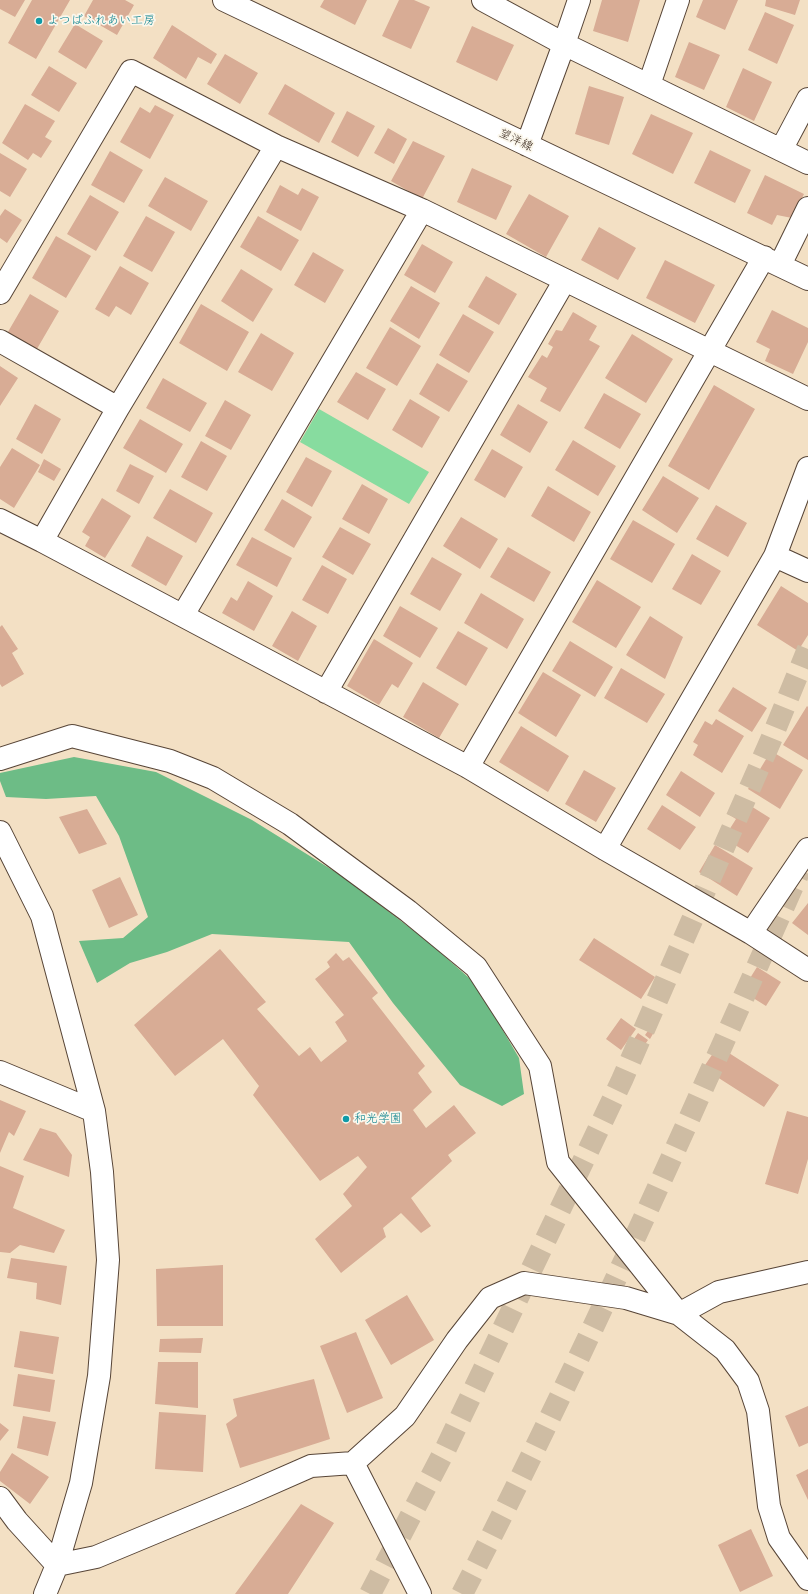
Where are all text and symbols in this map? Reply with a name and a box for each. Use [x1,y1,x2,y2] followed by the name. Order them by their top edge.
[47,14,155,28] place label: よつばふれあい工房
[34,16,44,26] marker: よつばふれあい工房
[497,126,535,154] street label: 望洋線
[354,1112,402,1126] place label: 和光学園
[341,1114,351,1124] marker: 和光学園

